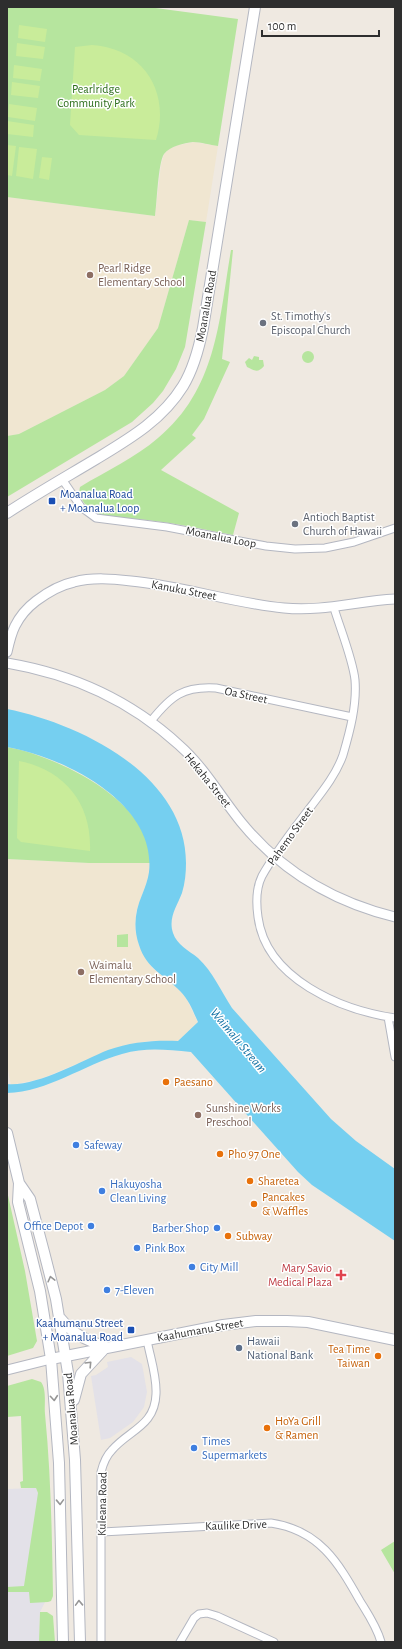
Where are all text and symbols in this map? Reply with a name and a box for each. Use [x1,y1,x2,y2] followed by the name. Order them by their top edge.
[262,12,379,38] scale bar
[268,20,296,32] text: 100 m
[57,83,135,110] park label: Pearlridge Community Park
[98,262,185,289] place label: Pearl Ridge Elementary School
[194,269,218,343] street label: Moanalua Road
[85,270,95,280] marker: Pearl Ridge Elementary School
[271,310,351,336] place label: St. Timothy's Episcopal Church
[258,318,268,328] marker: St. Timothy's Episcopal Church
[60,488,139,514] place label: Moanalua Road + Moanalua Loop
[47,496,57,506] marker: Moanalua Road + Moanalua Loop
[303,511,382,537] place label: Antioch Baptist Church of Hawaii
[290,519,300,529] marker: Antioch Baptist Church of Hawaii
[185,524,257,550] street label: Moanalua Loop
[150,578,218,602] street label: Kanuku Street
[224,685,269,705] street label: Oa Street
[182,750,234,810] street label: Hekaha Street
[265,804,315,867] street label: Pahemo Street
[89,959,176,986] place label: Waimalu Elementary School
[76,967,86,977] marker: Waimalu Elementary School
[207,1006,269,1076] water label: Waimalu Stream
[174,1076,213,1088] place label: Paesano
[161,1077,171,1087] marker: Paesano
[206,1102,281,1128] place label: Sunshine Works Preschool
[193,1110,203,1120] marker: Sunshine Works Preschool
[84,1139,122,1152] place label: Safeway
[71,1140,81,1150] marker: Safeway
[228,1148,280,1160] place label: Pho 97 One
[215,1149,225,1159] marker: Pho 97 One
[258,1175,300,1187] place label: Sharetea
[245,1176,255,1186] marker: Sharetea
[110,1178,166,1204] place label: Hakuyosha Clean Living
[97,1186,107,1196] marker: Hakuyosha Clean Living
[262,1191,308,1217] place label: Pancakes & Waffles
[249,1199,259,1209] marker: Pancakes & Waffles
[24,1220,83,1232] place label: Office Depot
[86,1221,96,1231] marker: Office Depot
[152,1222,209,1234] place label: Barber Shop
[212,1223,222,1233] marker: Barber Shop
[236,1230,272,1243] place label: Subway
[223,1231,233,1241] marker: Subway
[145,1242,185,1254] place label: Pink Box
[132,1243,142,1253] marker: Pink Box
[200,1261,238,1274] place label: City Mill
[187,1262,197,1272] marker: City Mill
[268,1262,332,1288] place label: Mary Savio Medical Plaza
[335,1269,347,1281] marker: Mary Savio Medical Plaza
[47,1276,55,1282] one-way arrow
[115,1284,154,1296] place label: 7-Eleven
[102,1285,112,1295] marker: 7-Eleven
[156,1316,244,1343] street label: Kaahumanu Street
[36,1317,123,1343] place label: Kaahumanu Street + Moanalua Road
[126,1325,136,1335] marker: Kaahumanu Street + Moanalua Road
[247,1335,314,1361] place label: Hawaii National Bank
[234,1343,244,1353] marker: Hawaii National Bank
[328,1343,370,1369] place label: Tea Time Taiwan
[373,1351,383,1361] marker: Tea Time Taiwan
[84,1361,92,1369] one-way arrow
[62,1372,80,1446] street label: Moanalua Road
[50,1395,59,1401] one-way arrow
[275,1415,321,1441] place label: HoYa Grill & Ramen
[262,1423,272,1433] marker: HoYa Grill & Ramen
[202,1435,267,1461] place label: Times Supermarkets
[189,1443,199,1453] marker: Times Supermarkets
[95,1472,109,1536] street label: Kuleana Road
[56,1499,64,1505] one-way arrow
[205,1518,267,1532] street label: Kaulike Drive
[75,1600,83,1606] one-way arrow

